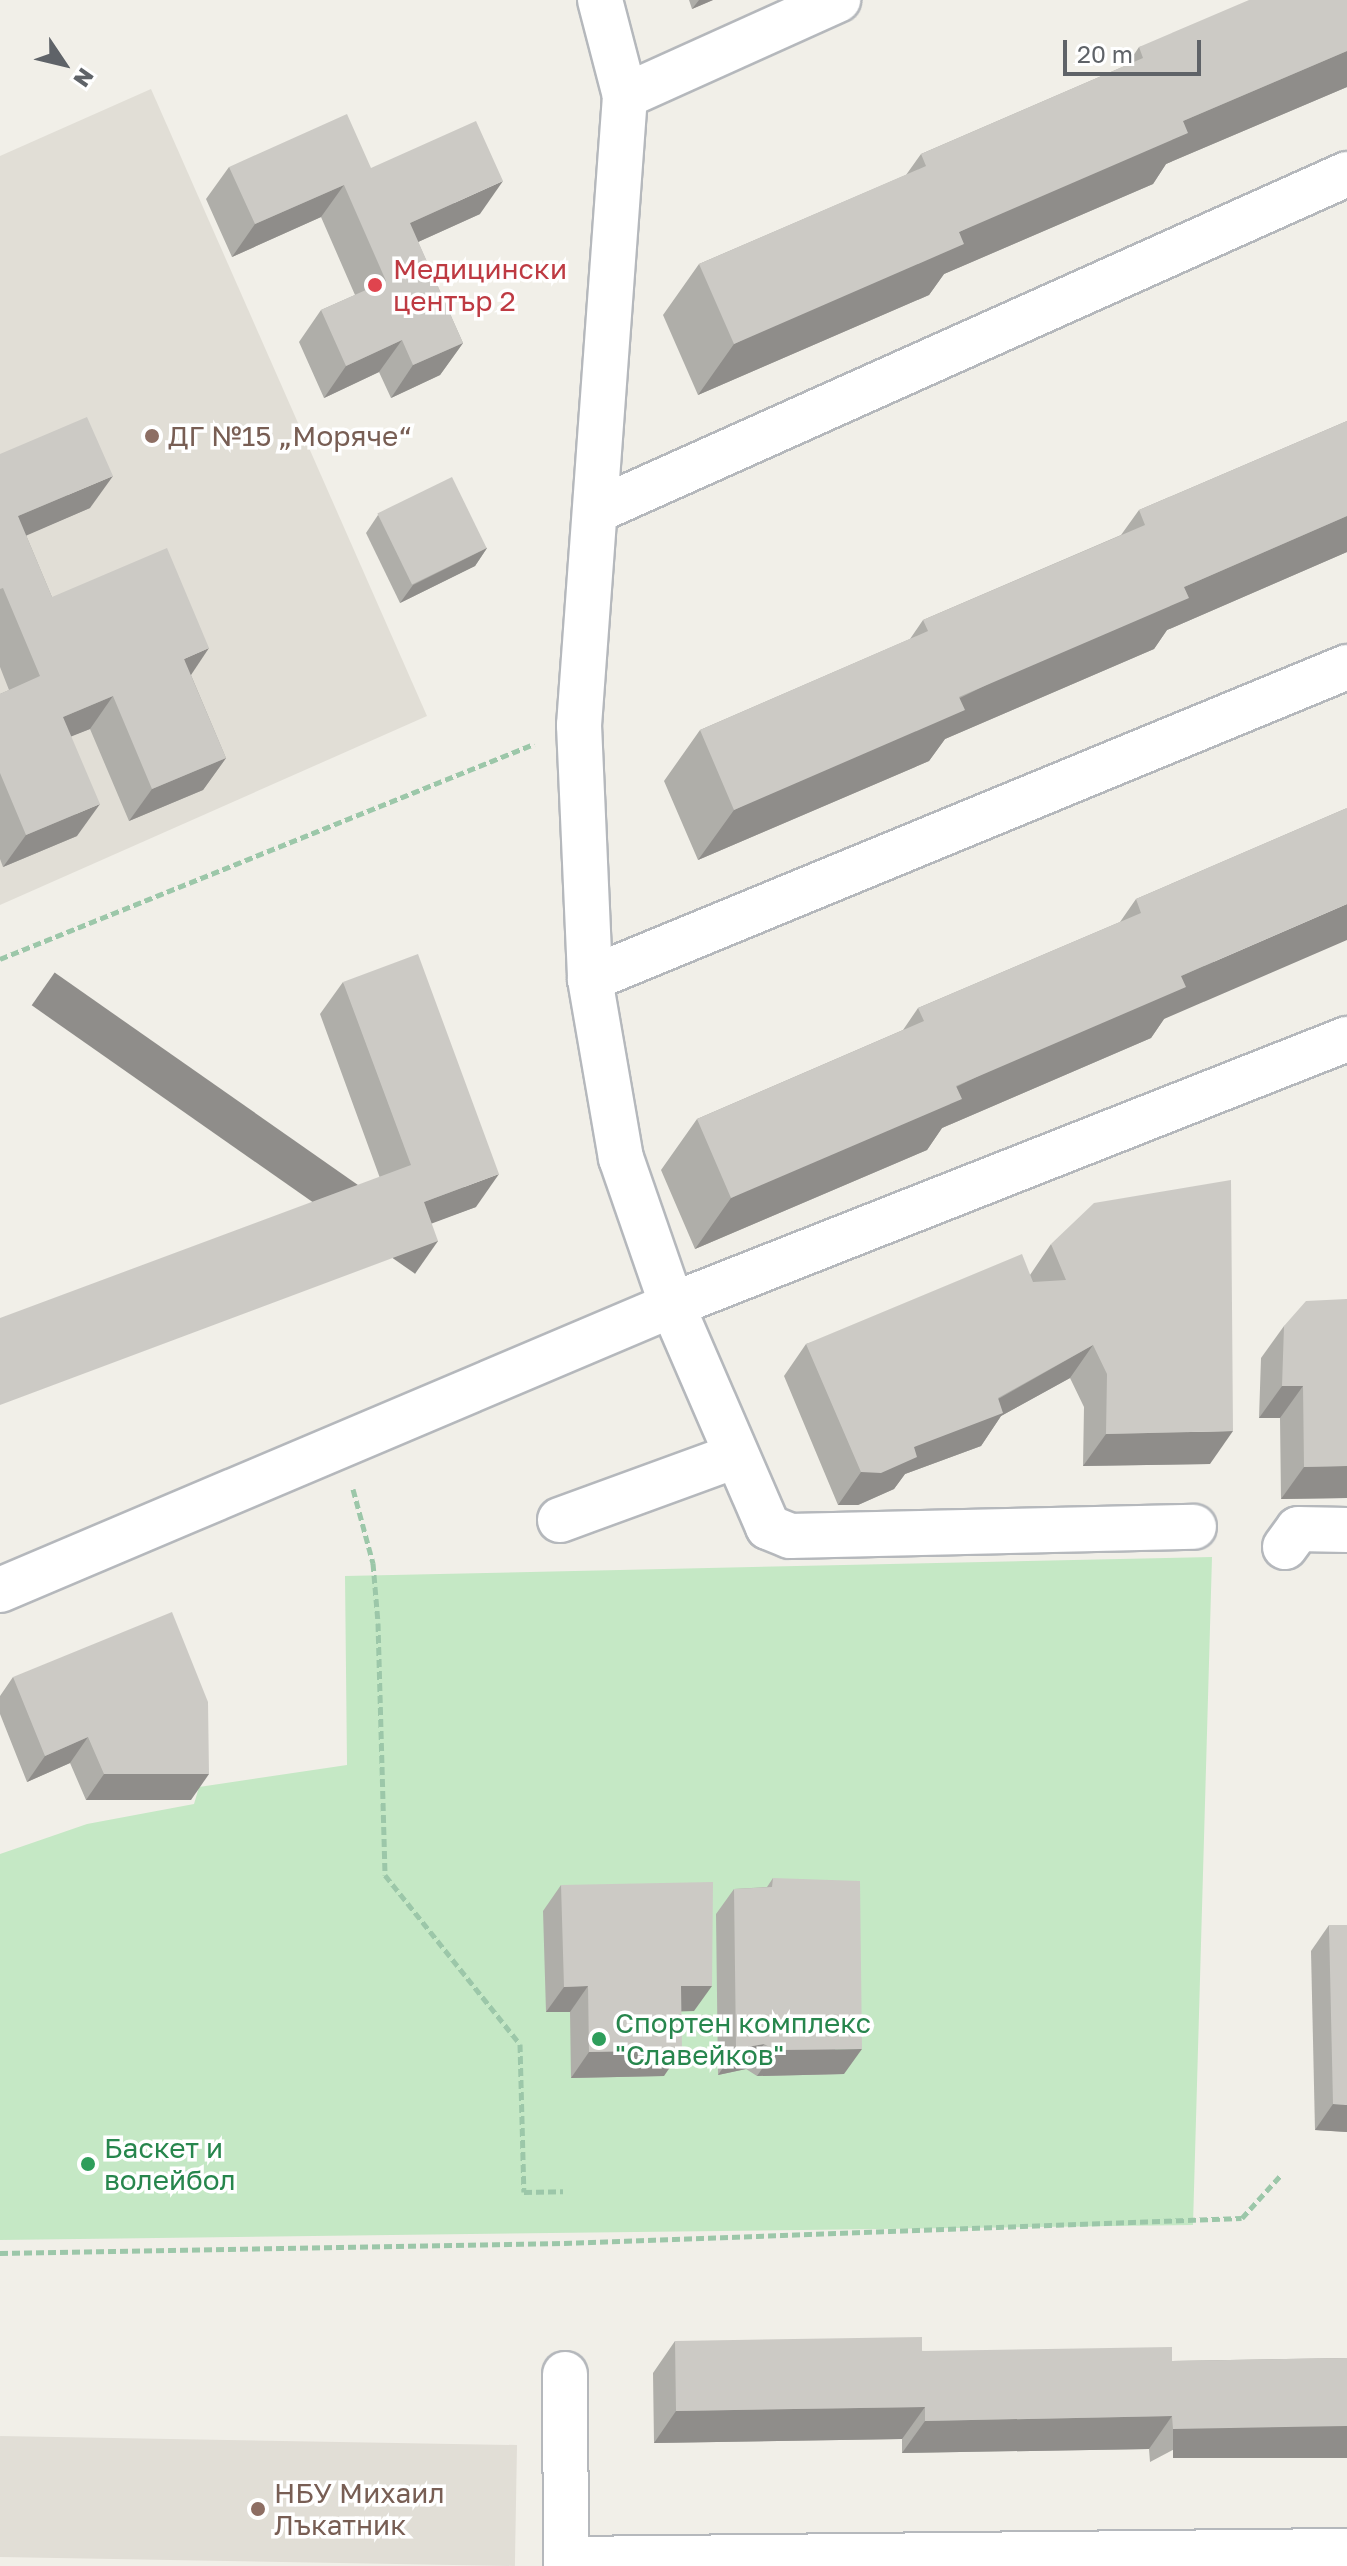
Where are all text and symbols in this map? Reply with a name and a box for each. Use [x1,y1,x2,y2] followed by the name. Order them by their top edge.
[24,24,104,104] north arrow
[1067,24,1205,74] scale bar
[1077,39,1133,68] text: 20 m
[68,63,100,93] text: N
[393,252,567,318] place label: Медицински център 2
[364,274,386,296] marker: Медицински център 2
[168,419,412,453] place label: ДГ №15 „Моряче“
[143,427,161,445] marker: ДГ №15 „Моряче“
[615,2006,871,2072] place label: Спортен комплекс "Славейков"
[590,2030,608,2048] marker: Спортен комплекс "Славейков"
[104,2131,236,2197] place label: Баскет и волейбол
[79,2155,97,2173] marker: Баскет и волейбол
[274,2476,445,2542] place label: НБУ Михаил Лъкатник
[249,2500,267,2518] marker: НБУ Михаил Лъкатник

